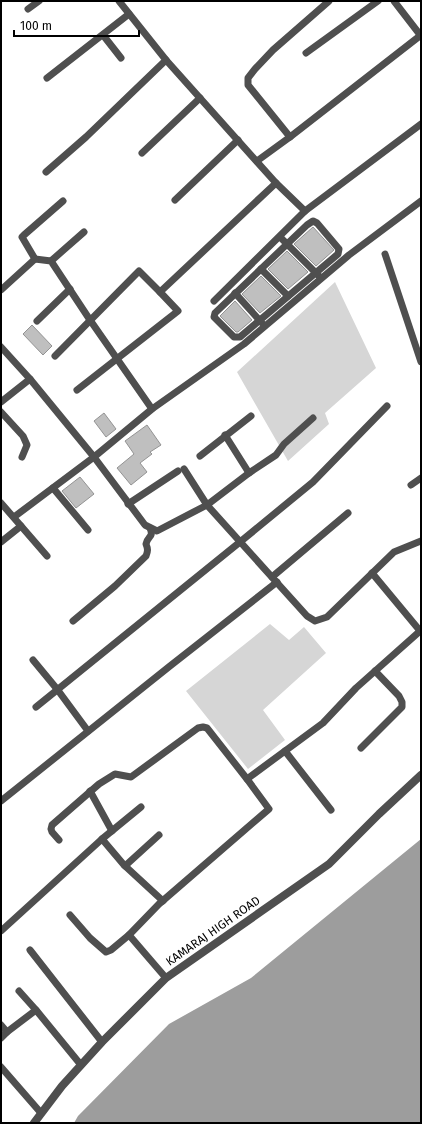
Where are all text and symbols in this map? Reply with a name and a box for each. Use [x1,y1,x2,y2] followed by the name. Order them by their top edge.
[14,12,139,38] scale bar
[20,19,52,33] text: 100 m
[163,893,263,969] street label: KAMARAJ HIGH ROAD

